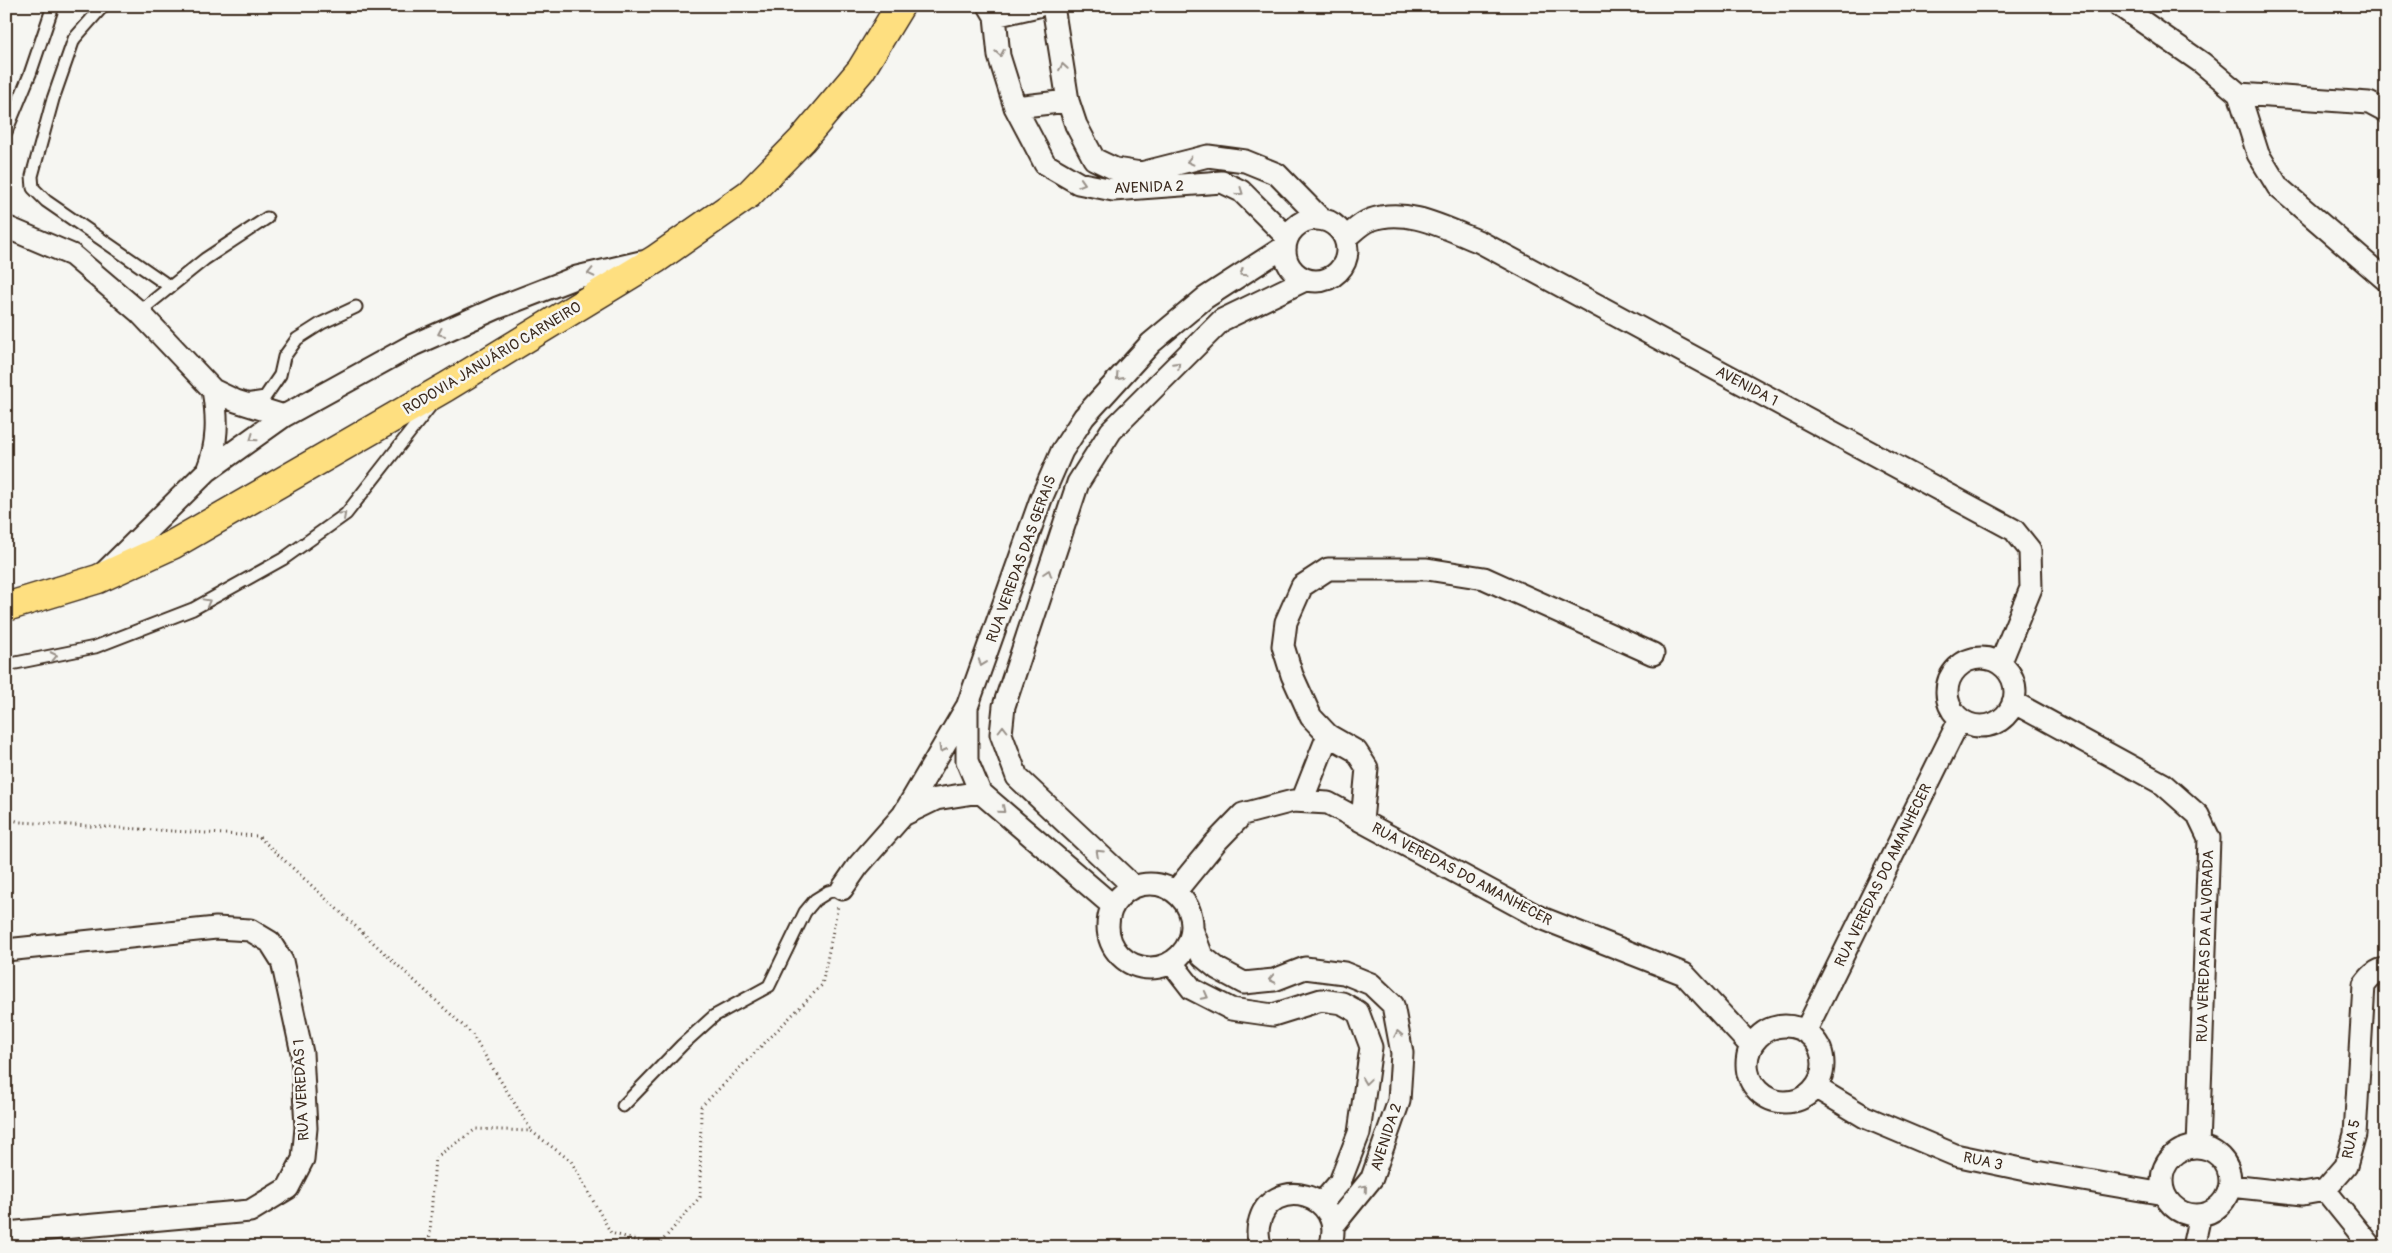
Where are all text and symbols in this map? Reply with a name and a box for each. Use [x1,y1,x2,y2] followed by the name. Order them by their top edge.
[994,49,1004,58] one-way arrow
[1058,63,1068,72] one-way arrow
[1185,155,1194,166] one-way arrow
[1114,177,1184,198] street label: AVENIDA 2
[1077,178,1086,188] one-way arrow
[1234,186,1244,195] one-way arrow
[587,267,596,278] one-way arrow
[1240,267,1249,277] one-way arrow
[400,298,585,419] street label: RODOVIA JANUÁRIO CARNEIRO
[437,327,446,337] one-way arrow
[1171,362,1180,371] one-way arrow
[1712,362,1781,411] street label: AVENIDA 1
[1116,372,1125,381] one-way arrow
[249,432,259,441] one-way arrow
[982,473,1061,645] street label: RUA VEREDAS DAS GERAIS
[338,512,347,521] one-way arrow
[1042,570,1052,578] one-way arrow
[201,598,210,608] one-way arrow
[50,651,58,662] one-way arrow
[978,658,988,666] one-way arrow
[998,724,1008,732] one-way arrow
[938,744,948,753] one-way arrow
[1831,780,1936,970] street label: RUA VEREDAS DO AMANHECER
[996,804,1005,813] one-way arrow
[1368,819,1556,930] street label: RUA VEREDAS DO AMANHECER
[2193,849,2218,1043] street label: RUA VEREDAS DA ALVORADA
[1095,850,1104,859] one-way arrow
[1268,973,1277,984] one-way arrow
[1200,990,1209,1000] one-way arrow
[1394,1029,1404,1038] one-way arrow
[289,1039,314,1141] street label: RUA VEREDAS 1
[1361,1077,1372,1085] one-way arrow
[1367,1101,1406,1173] street label: AVENIDA 2
[2338,1118,2365,1160] street label: RUA 5
[1961,1148,2004,1175] street label: RUA 3
[1358,1185,1367,1194] one-way arrow

